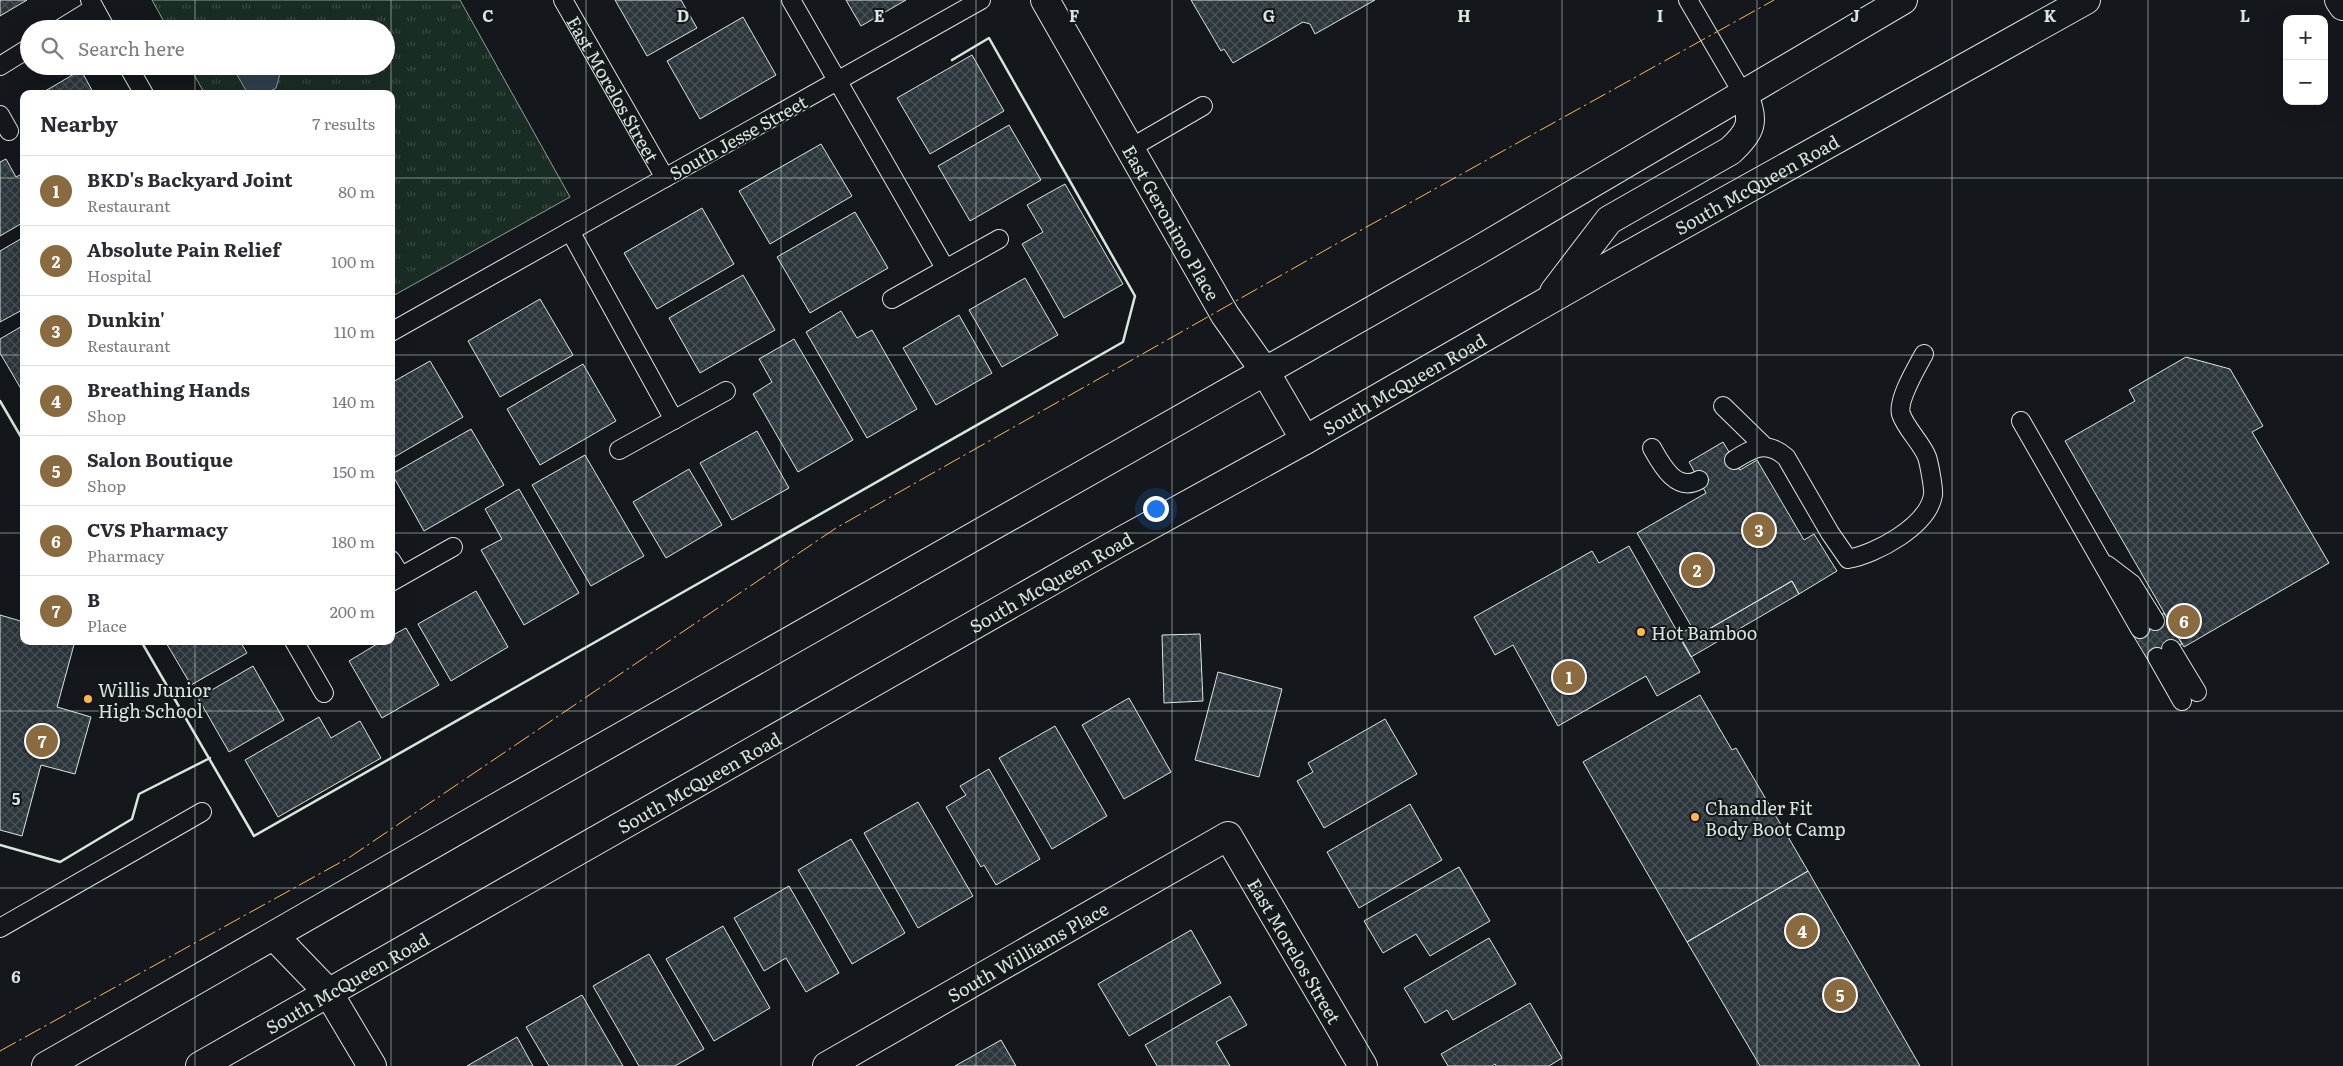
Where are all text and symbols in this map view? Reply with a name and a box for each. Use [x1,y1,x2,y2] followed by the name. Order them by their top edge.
[482,3,494,27] text: C
[677,3,689,27] text: D
[874,3,885,27] text: E
[1069,3,1079,27] text: F
[1263,3,1275,27] text: G
[1457,3,1471,27] text: H
[1657,3,1663,27] text: I
[1850,3,1860,27] text: J
[2044,3,2057,27] text: K
[2240,3,2250,27] text: L
[561,10,667,167] street label: East Morelos Street
[2283,15,2328,105] map controls
[2283,15,2328,60] button: +
[20,20,395,75] search box
[38,34,66,62] icon: search
[78,34,185,62] text: Search here
[2283,60,2328,105] button: −
[664,88,813,186] street label: South Jesse Street
[40,107,118,138] text: Nearby
[312,111,375,135] text: 7 results
[1669,127,1843,241] street label: South McQueen Road
[1117,139,1227,305] street label: East Geronimo Place
[87,165,293,193] text: BKD's Backyard Joint
[53,179,59,203] text: 1
[338,179,375,203] text: 80 m
[87,193,171,217] text: Restaurant
[87,235,280,263] text: Absolute Pain Relief
[52,249,60,273] text: 2
[331,249,375,273] text: 100 m
[87,263,152,287] text: Hospital
[87,305,165,333] text: Dunkin'
[52,319,60,343] text: 3
[334,319,375,343] text: 110 m
[1317,326,1491,441] street label: South McQueen Road
[87,333,171,357] text: Restaurant
[87,375,250,403] text: Breathing Hands
[51,389,61,413] text: 4
[332,389,375,413] text: 140 m
[87,403,126,427] text: Shop
[87,445,233,473] text: Salon Boutique
[52,459,60,483] text: 5
[332,459,375,483] text: 150 m
[87,473,126,497] text: Shop
[1143,496,1169,522] your location
[1743,511,1775,549] pin: 3
[87,515,228,543] text: CVS Pharmacy
[964,524,1137,639] street label: South McQueen Road
[51,529,61,553] text: 6
[332,529,375,553] text: 180 m
[87,543,165,567] text: Pharmacy
[1681,551,1713,589] pin: 2
[87,585,100,613] text: B
[52,599,60,623] text: 7
[330,599,375,623] text: 200 m
[2168,602,2200,640] pin: 6
[87,613,127,637] text: Place
[1651,619,1757,646] place label: Hot Bamboo
[1635,626,1647,638] marker: Hot Bamboo
[1553,658,1585,696] pin: 1
[98,676,211,724] place label: Willis Junior High School
[82,693,94,705] marker: Willis Junior High School
[26,722,58,760] pin: 7
[612,724,786,839] street label: South McQueen Road
[12,786,21,810] text: 5
[1705,794,1846,842] place label: Chandler Fit Body Boot Camp
[1689,811,1701,823] marker: Chandler Fit Body Boot Camp
[1242,873,1349,1029] street label: East Morelos Street
[942,894,1113,1008] street label: South Williams Place
[1786,912,1818,950] pin: 4
[260,925,434,1040] street label: South McQueen Road
[11,964,21,988] text: 6
[1824,976,1856,1014] pin: 5

